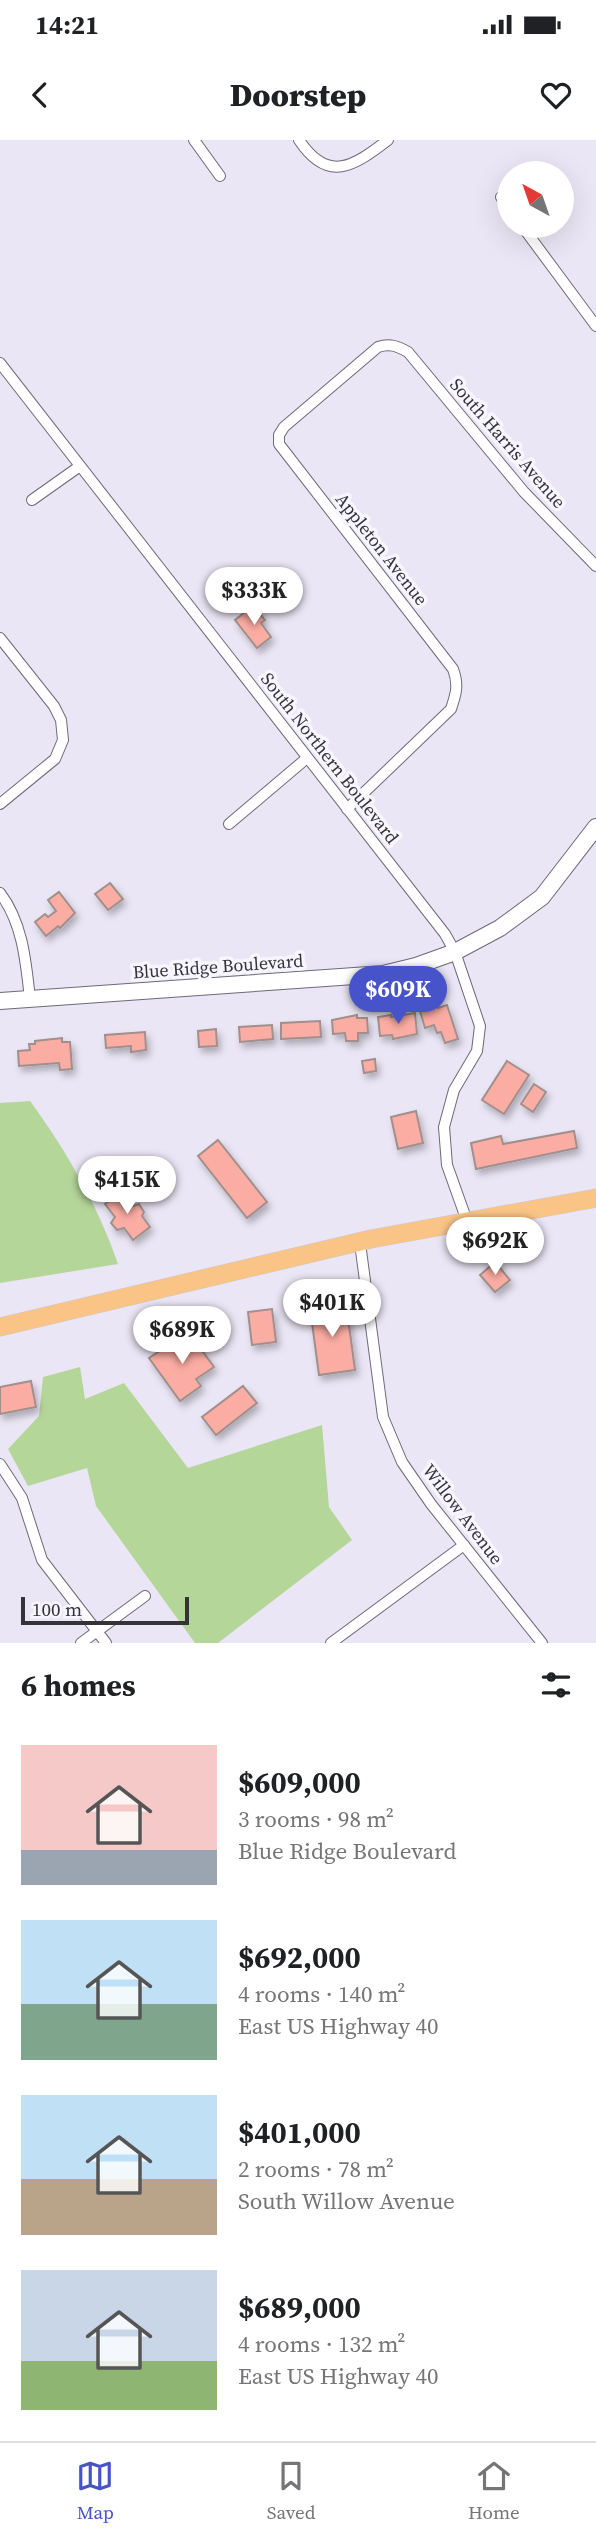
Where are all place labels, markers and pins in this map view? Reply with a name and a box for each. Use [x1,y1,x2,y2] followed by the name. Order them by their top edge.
[205,568,303,627] pin: $333K
[349,966,447,1026] pin: $609K
[78,1156,176,1216] pin: $415K
[446,1218,544,1277] pin: $692K
[283,1280,381,1339] pin: $401K
[133,1306,231,1366] pin: $689K

